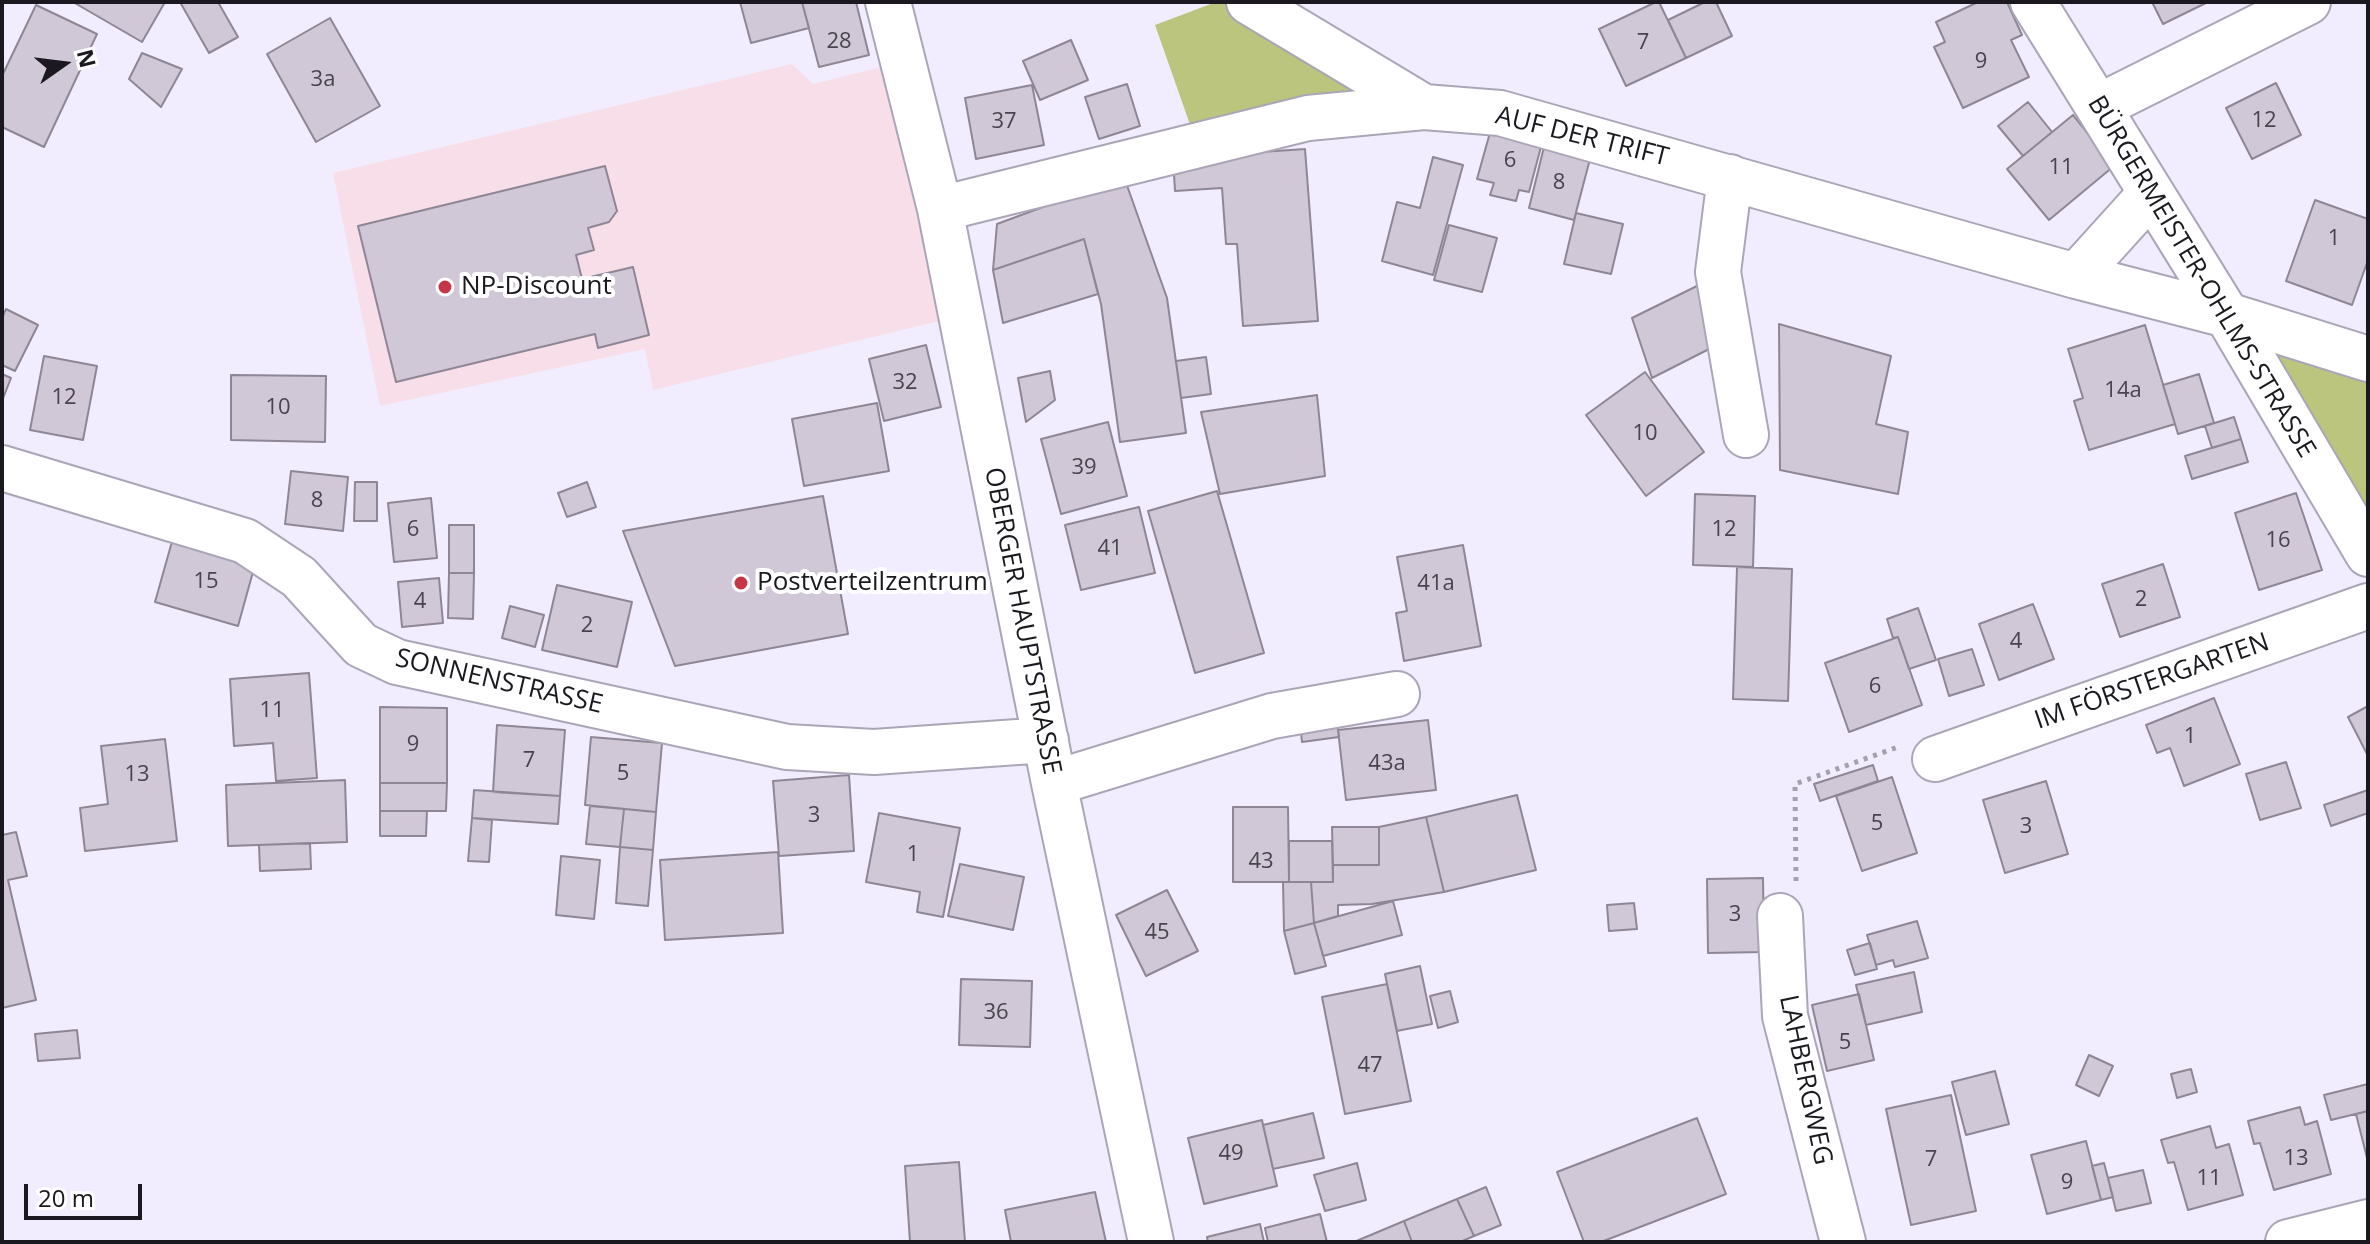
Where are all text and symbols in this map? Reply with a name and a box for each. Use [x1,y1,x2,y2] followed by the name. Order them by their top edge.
[24,24,104,104] north arrow
[826,29,852,55] house number: 28
[1637,30,1649,56] house number: 7
[71,46,104,70] text: N
[1975,49,1987,75] house number: 9
[311,67,335,93] house number: 3a
[2080,90,2322,464] street label: BÜRGERMEISTER-OHLMS-STRASSE
[1492,100,1672,174] street label: AUF DER TRIFT
[2251,108,2277,134] house number: 12
[991,109,1017,135] house number: 37
[1504,148,1516,174] house number: 6
[2048,155,2074,181] house number: 11
[1553,170,1565,196] house number: 8
[2328,226,2340,252] house number: 1
[461,271,612,303] place label: NP-Discount
[436,278,454,296] marker: NP-Discount
[892,370,918,396] house number: 32
[2104,378,2142,404] house number: 14a
[51,385,77,411] house number: 12
[265,395,291,421] house number: 10
[1632,421,1658,447] house number: 10
[1071,455,1097,481] house number: 39
[977,465,1067,777] street label: OBERGER HAUPTSTRASSE
[311,488,323,514] house number: 8
[407,517,419,543] house number: 6
[1711,517,1737,543] house number: 12
[2265,528,2291,554] house number: 16
[1097,536,1123,562] house number: 41
[757,567,988,599] place label: Postverteilzentrum
[193,569,219,595] house number: 15
[1417,571,1455,597] house number: 41a
[732,574,750,592] marker: Postverteilzentrum
[2135,587,2147,613] house number: 2
[414,589,426,615] house number: 4
[581,613,593,639] house number: 2
[2031,627,2273,737] street label: IM FÖRSTERGARTEN
[2010,629,2022,655] house number: 4
[392,643,606,721] street label: SONNENSTRASSE
[1869,674,1881,700] house number: 6
[259,698,285,724] house number: 11
[2184,724,2196,750] house number: 1
[407,732,419,758] house number: 9
[523,748,535,774] house number: 7
[1368,751,1406,777] house number: 43a
[617,761,629,787] house number: 5
[124,762,150,788] house number: 13
[808,803,820,829] house number: 3
[1871,811,1883,837] house number: 5
[2020,814,2032,840] house number: 3
[907,842,919,868] house number: 1
[1248,849,1274,875] house number: 43
[1729,902,1741,928] house number: 3
[1144,920,1170,946] house number: 45
[1772,992,1838,1168] street label: LAHBERGWEG
[983,1000,1009,1026] house number: 36
[1839,1030,1851,1056] house number: 5
[1357,1053,1383,1079] house number: 47
[1218,1141,1244,1167] house number: 49
[2283,1146,2309,1172] house number: 13
[1925,1147,1937,1173] house number: 7
[2196,1166,2222,1192] house number: 11
[28,1168,146,1218] scale bar
[2061,1170,2073,1196] house number: 9
[38,1181,94,1214] text: 20 m

